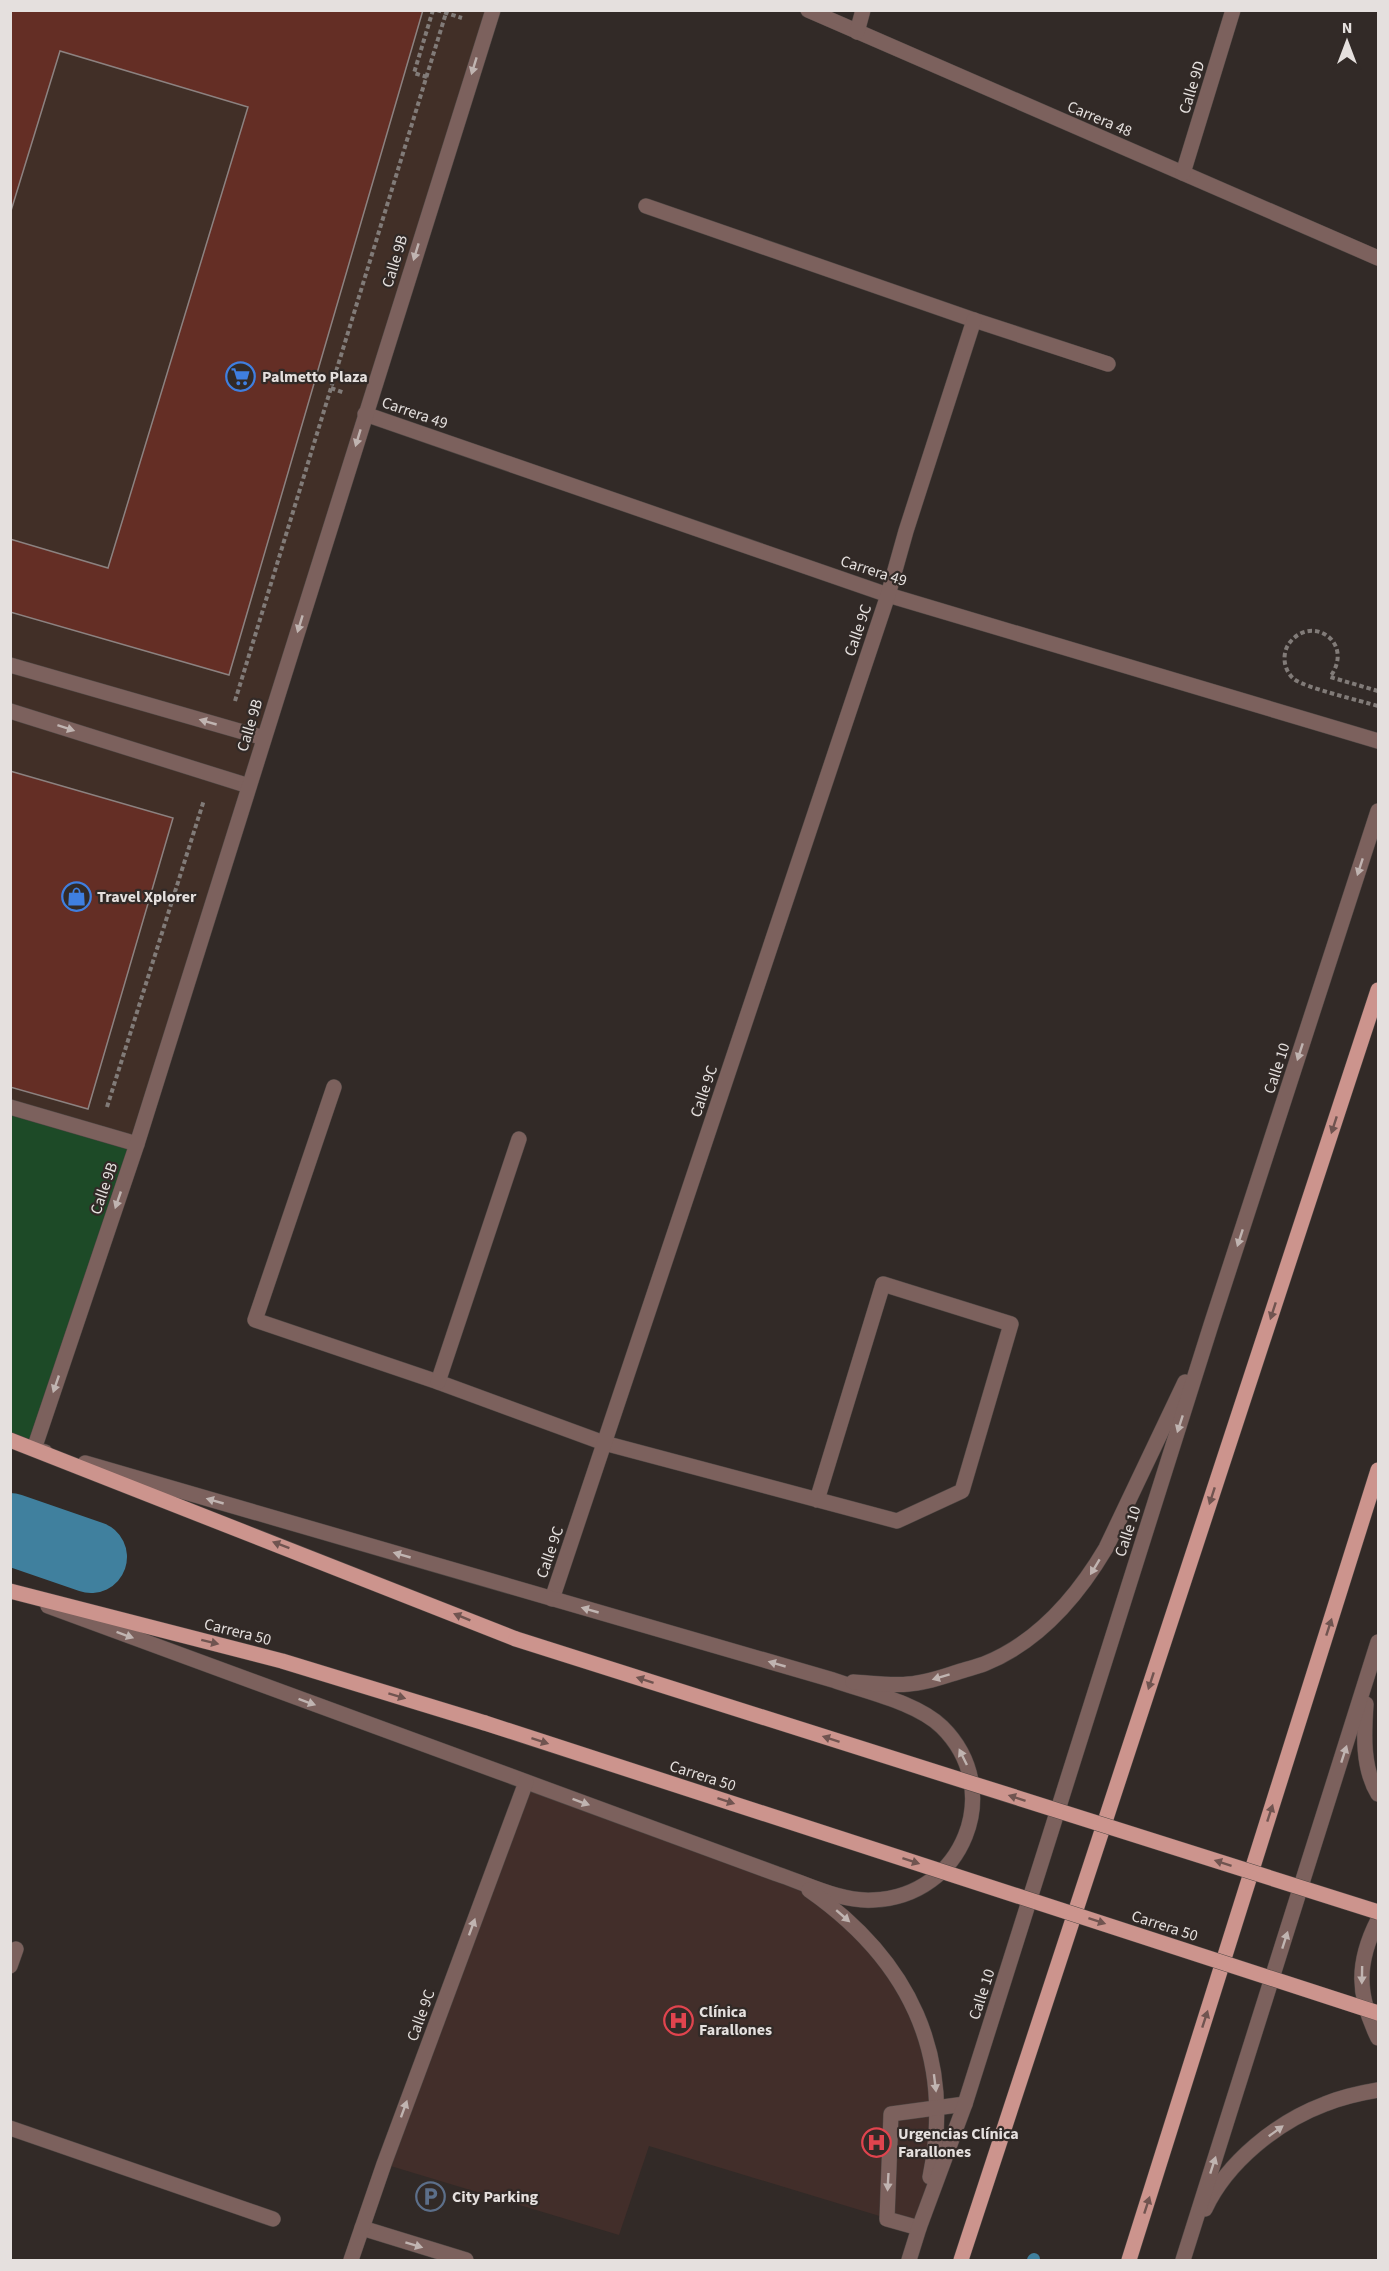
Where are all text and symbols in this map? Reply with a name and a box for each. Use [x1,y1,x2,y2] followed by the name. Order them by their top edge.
[1317,12,1377,72] north arrow
[1342,17,1352,39] text: N
[469,57,478,75] one-way arrow
[1173,58,1210,116] street label: Calle 9D
[1064,95,1135,142] street label: Carrera 48
[377,232,413,290] street label: Calle 9B
[411,243,420,261] one-way arrow
[225,360,257,392] supermarket icon: Palmetto Plaza
[262,366,368,388] place label: Palmetto Plaza
[379,391,451,434] street label: Carrera 49
[353,429,362,447] one-way arrow
[838,550,910,592] street label: Carrera 49
[839,601,877,659] street label: Calle 9C
[294,615,304,633] one-way arrow
[232,696,268,754] street label: Calle 9B
[199,717,217,726] one-way arrow
[57,724,75,733] one-way arrow
[1355,858,1365,876] one-way arrow
[60,880,92,912] shop icon: Travel Xplorer
[97,886,197,908] place label: Travel Xplorer
[1258,1040,1296,1097] street label: Calle 10
[1295,1043,1304,1061] one-way arrow
[685,1062,723,1120] street label: Calle 9C
[1329,1116,1338,1134] one-way arrow
[85,1159,123,1217] street label: Calle 9B
[113,1191,122,1209] one-way arrow
[1235,1229,1244,1247] one-way arrow
[1268,1302,1277,1320] one-way arrow
[50,1375,60,1393] one-way arrow
[1175,1415,1184,1433] one-way arrow
[1207,1487,1216,1505] one-way arrow
[206,1496,224,1505] one-way arrow
[1109,1503,1147,1560] street label: Calle 10
[531,1523,569,1581] street label: Calle 9C
[272,1540,290,1549] one-way arrow
[393,1550,411,1559] one-way arrow
[1089,1559,1100,1575] one-way arrow
[580,1605,598,1614] one-way arrow
[453,1612,471,1621] one-way arrow
[202,1613,274,1651] street label: Carrera 50
[1325,1618,1334,1636] one-way arrow
[116,1630,134,1640] one-way arrow
[200,1638,219,1648] one-way arrow
[768,1659,786,1668] one-way arrow
[1146,1672,1156,1690] one-way arrow
[932,1673,950,1682] one-way arrow
[636,1675,654,1684] one-way arrow
[388,1692,406,1701] one-way arrow
[299,1697,317,1707] one-way arrow
[822,1734,840,1743] one-way arrow
[531,1737,549,1746] one-way arrow
[1340,1745,1350,1763] one-way arrow
[958,1748,968,1765] one-way arrow
[667,1755,739,1797] street label: Carrera 50
[1008,1793,1026,1802] one-way arrow
[717,1797,735,1806] one-way arrow
[572,1798,590,1808] one-way arrow
[1266,1804,1275,1822] one-way arrow
[902,1857,920,1867] one-way arrow
[1214,1858,1232,1867] one-way arrow
[1129,1905,1201,1947] street label: Carrera 50
[836,1909,851,1923] one-way arrow
[467,1917,477,1935] one-way arrow
[1088,1917,1106,1927] one-way arrow
[1281,1931,1290,1949] one-way arrow
[963,1966,1001,2023] street label: Calle 10
[1357,1966,1367,1985] one-way arrow
[401,1986,440,2044] street label: Calle 9C
[699,2001,772,2041] place label: Clínica Farallones
[662,2004,694,2036] hospital icon: Clínica Farallones
[1201,2010,1210,2028] one-way arrow
[930,2074,939,2093] one-way arrow
[400,2100,410,2118] one-way arrow
[898,2123,1019,2163] place label: Urgencias Clínica Farallones
[1267,2125,1283,2137] one-way arrow
[861,2126,893,2158] hospital icon: Urgencias Clínica Farallones
[1209,2156,1218,2174] one-way arrow
[884,2172,893,2191] one-way arrow
[415,2180,447,2212] parking icon: City Parking
[452,2186,539,2208] place label: City Parking
[1143,2196,1152,2214] one-way arrow
[405,2241,423,2250] one-way arrow

